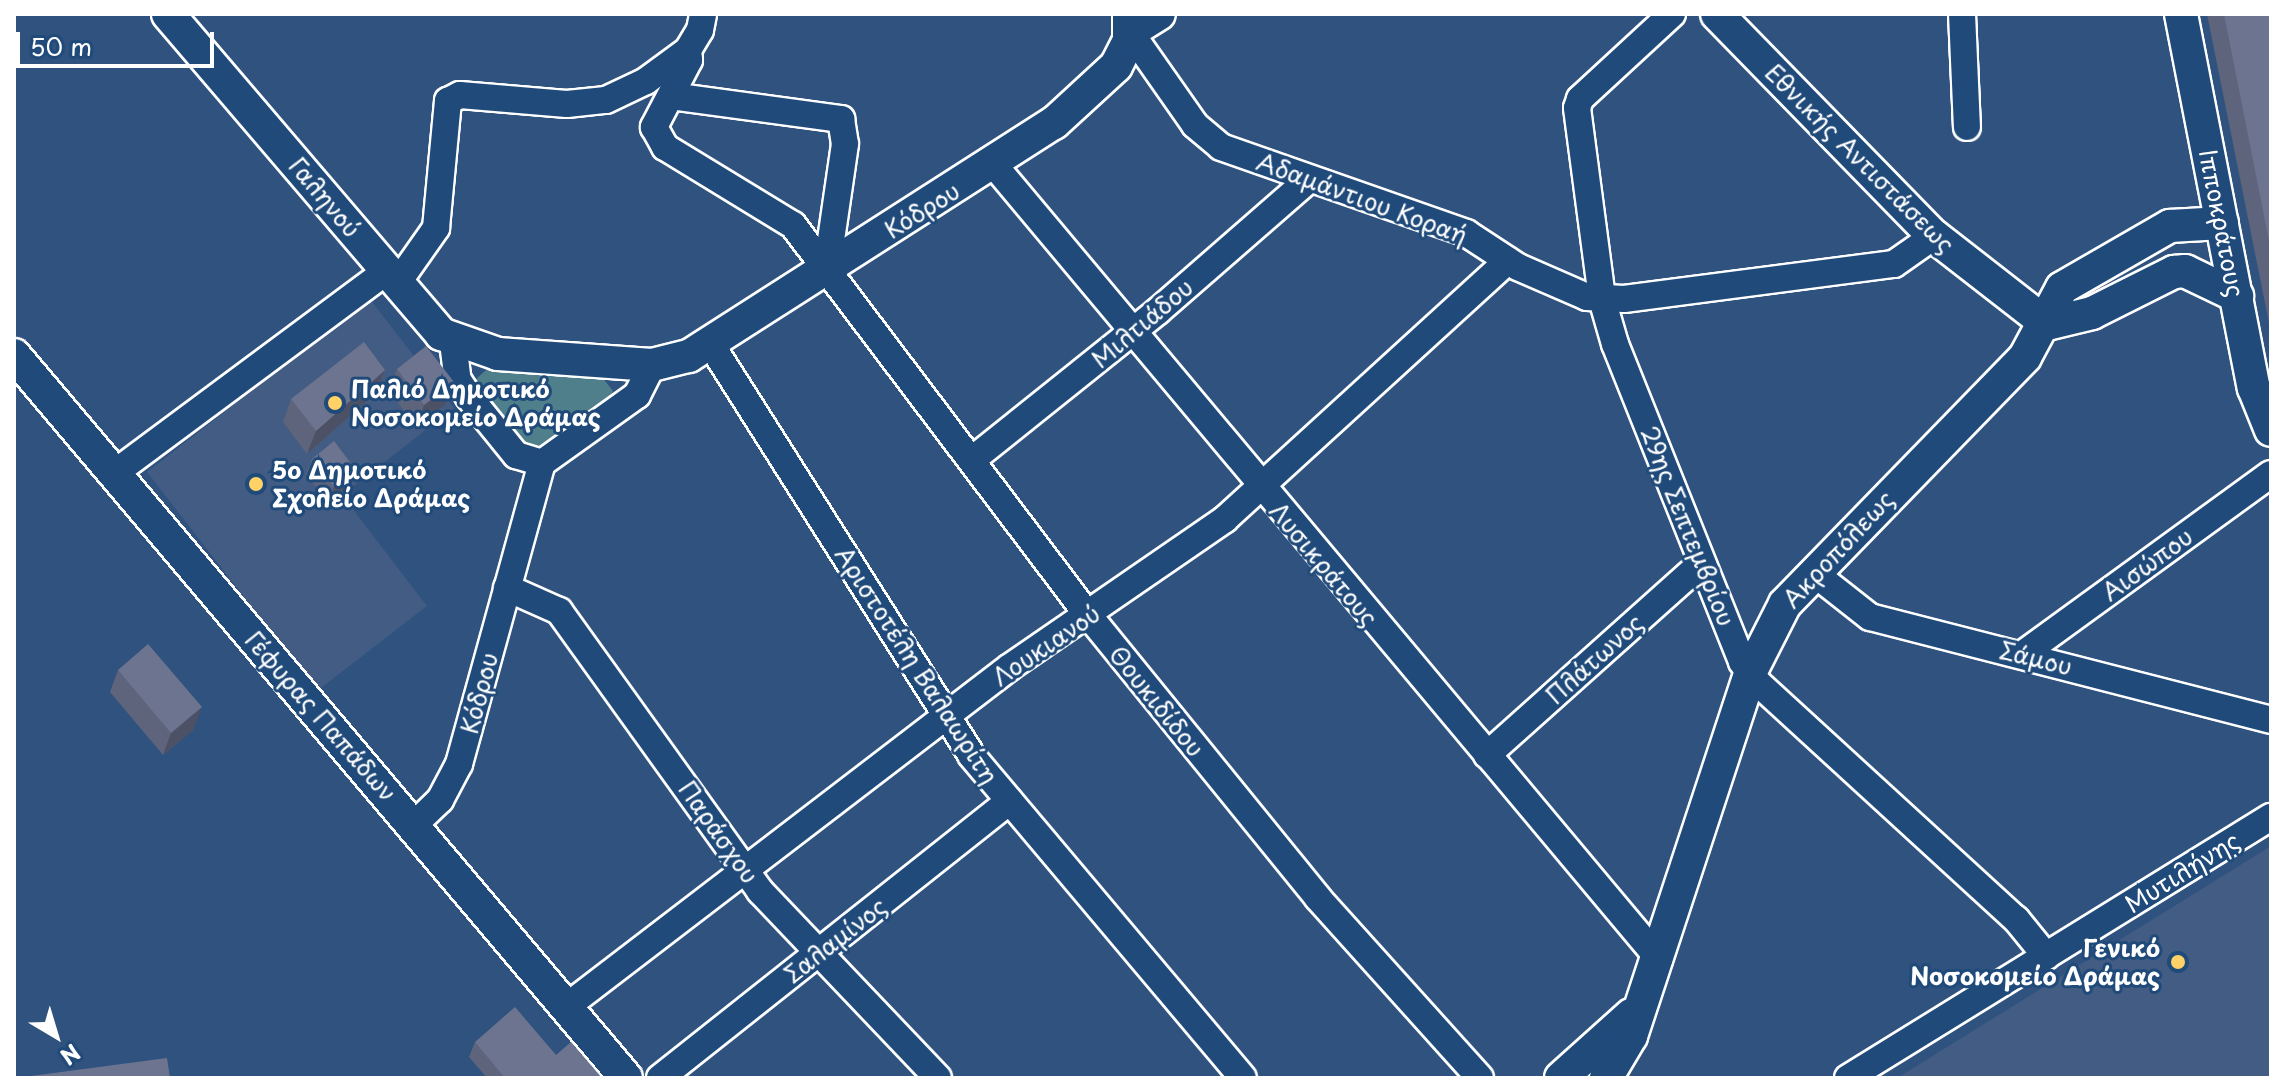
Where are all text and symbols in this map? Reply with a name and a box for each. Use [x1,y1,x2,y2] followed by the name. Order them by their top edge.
[20,16,218,66] scale bar
[30,28,92,64] text: 50 m
[1759,57,1961,259] street label: Εθνικής Αντιστάσεως
[1253,146,1471,250] street label: Αδαμάντιου Κοραή
[2194,147,2250,299] street label: Ιπποκράτους
[283,151,367,243] street label: Γαληνού
[879,176,965,244] street label: Κόδρου
[1085,272,1199,374] street label: Μιλτιάδου
[351,375,602,431] place label: Παλιό Δημοτικό Νοσοκομείο Δράμας
[326,394,344,412] marker: Παλιό Δημοτικό Νοσοκομείο Δράμας
[1635,422,1741,630] street label: 29ης Σεπτεμβρίου
[272,456,471,512] place label: 5ο Δημοτικό Σχολείο Δράμας
[247,475,265,493] marker: 5ο Δημοτικό Σχολείο Δράμας
[1777,485,1899,613] street label: Ακροπόλεως
[1264,497,1384,631] street label: Λυσικράτους
[2096,522,2198,606] street label: Αισώπου
[829,541,1005,789] street label: Αριστοτέλη Βαλαωρίτη
[987,599,1105,691] street label: Λουκιανού
[1539,608,1649,710] street label: Πλάτωνος
[239,625,403,807] street label: Γέφυρας Παπάδων
[1997,635,2075,681] street label: Σάμου
[1104,640,1210,762] street label: Θουκιδίδου
[454,649,504,737] street label: Κόδρου
[673,775,765,889] street label: Παράσχου
[2120,826,2244,918] street label: Μυτιλήνης
[778,891,892,989] street label: Σαλαμίνος
[1909,934,2160,990] place label: Γενικό Νοσοκομείο Δράμας
[2167,951,2189,973] marker: Γενικό Νοσοκομείο Δράμας
[16,996,96,1076] north arrow
[54,1037,88,1074] text: N

